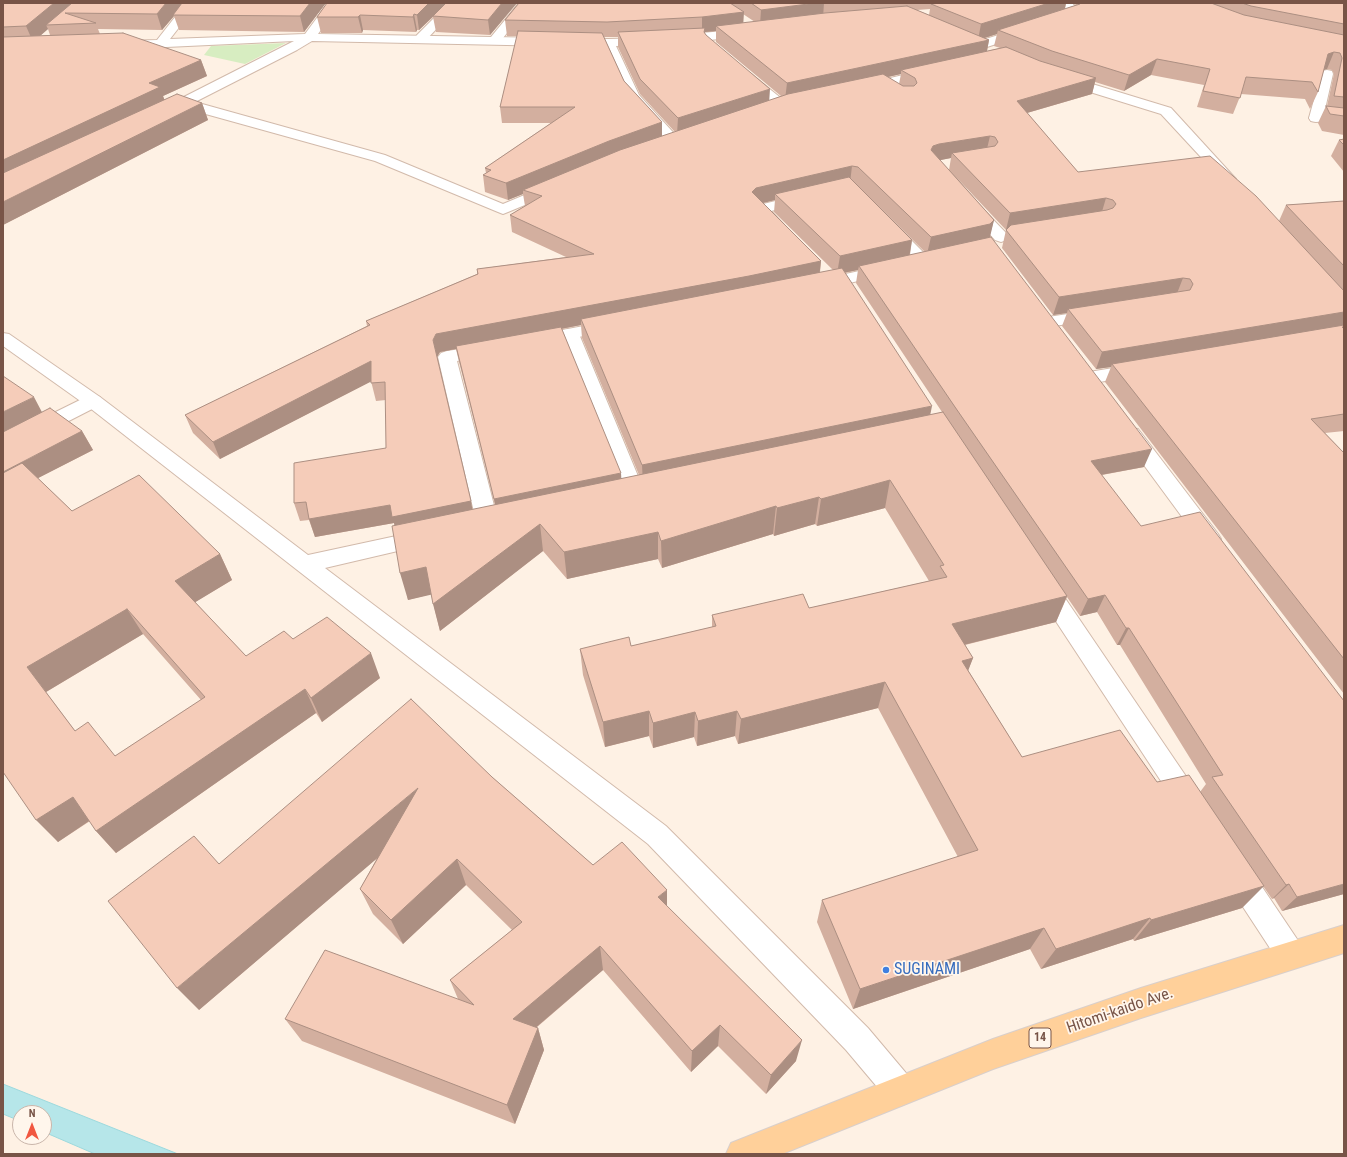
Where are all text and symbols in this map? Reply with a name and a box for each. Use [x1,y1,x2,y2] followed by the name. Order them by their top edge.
[894,960,960,980] place label: SUGINAMI
[881,965,891,975] marker: SUGINAMI
[1064,984,1176,1038] street label: Hitomi-kaido Ave.
[1029,1028,1051,1048] road number: 14
[12,1105,52,1145] north arrow
[29,1107,35,1120] text: N

